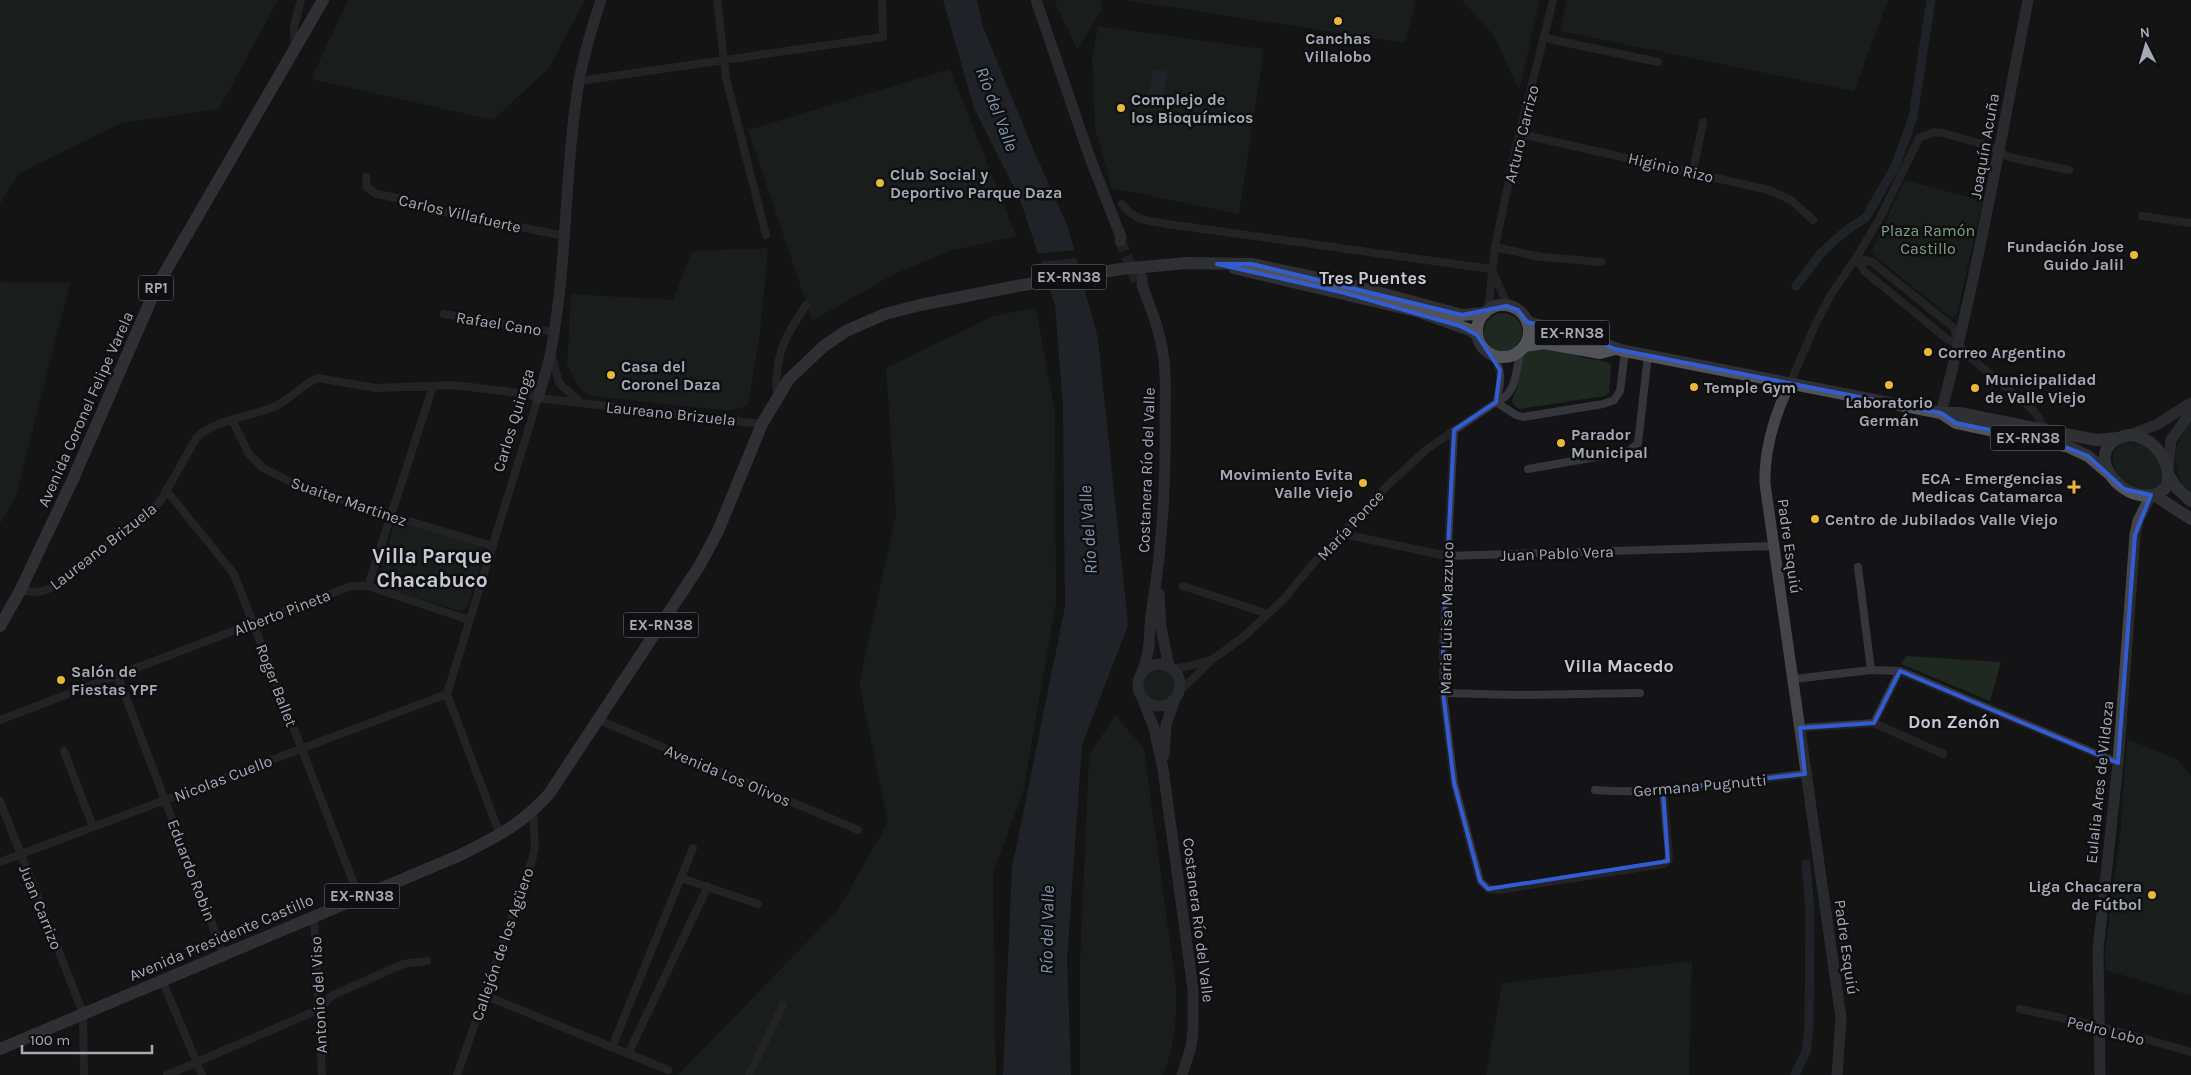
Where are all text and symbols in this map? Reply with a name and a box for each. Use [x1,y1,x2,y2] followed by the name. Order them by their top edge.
[1332,15,1344,27] marker: Canchas Villalobo
[2121,20,2171,70] north arrow
[2139,24,2151,41] text: N
[1305,29,1371,66] place label: Canchas Villalobo
[971,64,1023,154] water label: Río del Valle
[1500,83,1543,185] street label: Arturo Carrizo
[1131,90,1254,127] place label: Complejo de los Bioquímicos
[1966,92,2003,200] street label: Joaquín Acuña
[1115,102,1127,114] marker: Complejo de los Bioquímicos
[1626,148,1715,187] street label: Higinio Rizo
[890,165,1062,202] place label: Club Social y Deportivo Parque Daza
[874,177,886,189] marker: Club Social y Deportivo Parque Daza
[397,190,523,237] street label: Carlos Villafuerte
[1881,221,1975,258] park label: Plaza Ramón Castillo
[2007,237,2124,274] place label: Fundación Jose Guido Jalil
[2128,249,2140,261] marker: Fundación Jose Guido Jalil
[1032,264,1106,290] road number: EX-RN38
[1319,267,1427,289] district label: Tres Puentes
[138,276,174,300] road number: RP1
[455,307,543,340] street label: Rafael Cano
[34,308,137,510] street label: Avenida Coronel Felipe Varela
[1534,320,1610,346] road number: EX-RN38
[1938,343,2066,362] place label: Correo Argentino
[1922,346,1934,358] marker: Correo Argentino
[621,357,721,394] place label: Casa del Coronel Daza
[489,366,538,474] street label: Carlos Quiroga
[605,369,617,381] marker: Casa del Coronel Daza
[1985,370,2096,407] place label: Municipalidad de Valle Viejo
[1704,378,1796,397] place label: Temple Gym
[1883,379,1895,391] marker: Laboratorio Germán
[1688,381,1700,393] marker: Temple Gym
[1969,382,1981,394] marker: Municipalidad de Valle Viejo
[1134,387,1159,553] street label: Costanera Río del Valle
[1845,393,1933,430] place label: Laboratorio Germán
[605,397,737,430] street label: Laureano Brizuela
[1571,425,1648,462] place label: Parador Municipal
[1990,426,2066,450] road number: EX-RN38
[1555,437,1567,449] marker: Parador Municipal
[1219,465,1353,502] place label: Movimiento Evita Valle Viejo
[1911,469,2063,506] place label: ECA - Emergencias Medicas Catamarca
[288,473,409,530] street label: Suaiter Martinez
[1357,477,1369,489] marker: Movimiento Evita Valle Viejo
[2067,480,2081,494] marker: ECA - Emergencias Medicas Catamarca
[1074,485,1102,575] water label: Río del Valle
[1313,486,1388,564] street label: María Ponce
[1773,497,1806,595] street label: Padre Esquiú
[46,499,160,594] street label: Laureano Brizuela
[1825,510,2058,529] place label: Centro de Jubilados Valle Viejo
[1809,513,1821,525] marker: Centro de Jubilados Valle Viejo
[1436,542,1457,695] street label: Maria Luisa Mazzuco
[1500,542,1614,565] street label: Juan Pablo Vera
[372,544,492,592] district label: Villa Parque Chacabuco
[231,585,333,640] street label: Alberto Pineta
[624,612,698,638] road number: EX-RN38
[252,641,301,729] street label: Roger Ballet
[1564,655,1674,677] district label: Villa Macedo
[71,662,158,699] place label: Salón de Fiestas YPF
[55,674,67,686] marker: Salón de Fiestas YPF
[2081,700,2117,864] street label: Eulalia Ares de Vildoza
[1908,711,2000,733] district label: Don Zenón
[662,740,794,811] street label: Avenida Los Olivos
[171,751,275,806] street label: Nicolas Cuello
[1632,770,1768,801] street label: Germana Pugnutti
[163,817,220,924] street label: Eduardo Robin
[1179,837,1218,1003] street label: Costanera Río del Valle
[15,862,66,952] street label: Juan Carrizo
[467,865,538,1023] street label: Callejón de los Agüero
[2028,877,2142,914] place label: Liga Chacarera de Fútbol
[324,884,400,908] road number: EX-RN38
[1035,885,1059,975] water label: Río del Valle
[2146,889,2158,901] marker: Liga Chacarera de Fútbol
[126,890,316,985] street label: Avenida Presidente Castillo
[1830,898,1863,996] street label: Padre Esquiú
[306,936,331,1054] street label: Antonio del Viso
[2065,1012,2147,1049] street label: Pedro Lobo
[22,1022,152,1054] scale bar
[30,1031,70,1049] text: 100 m

